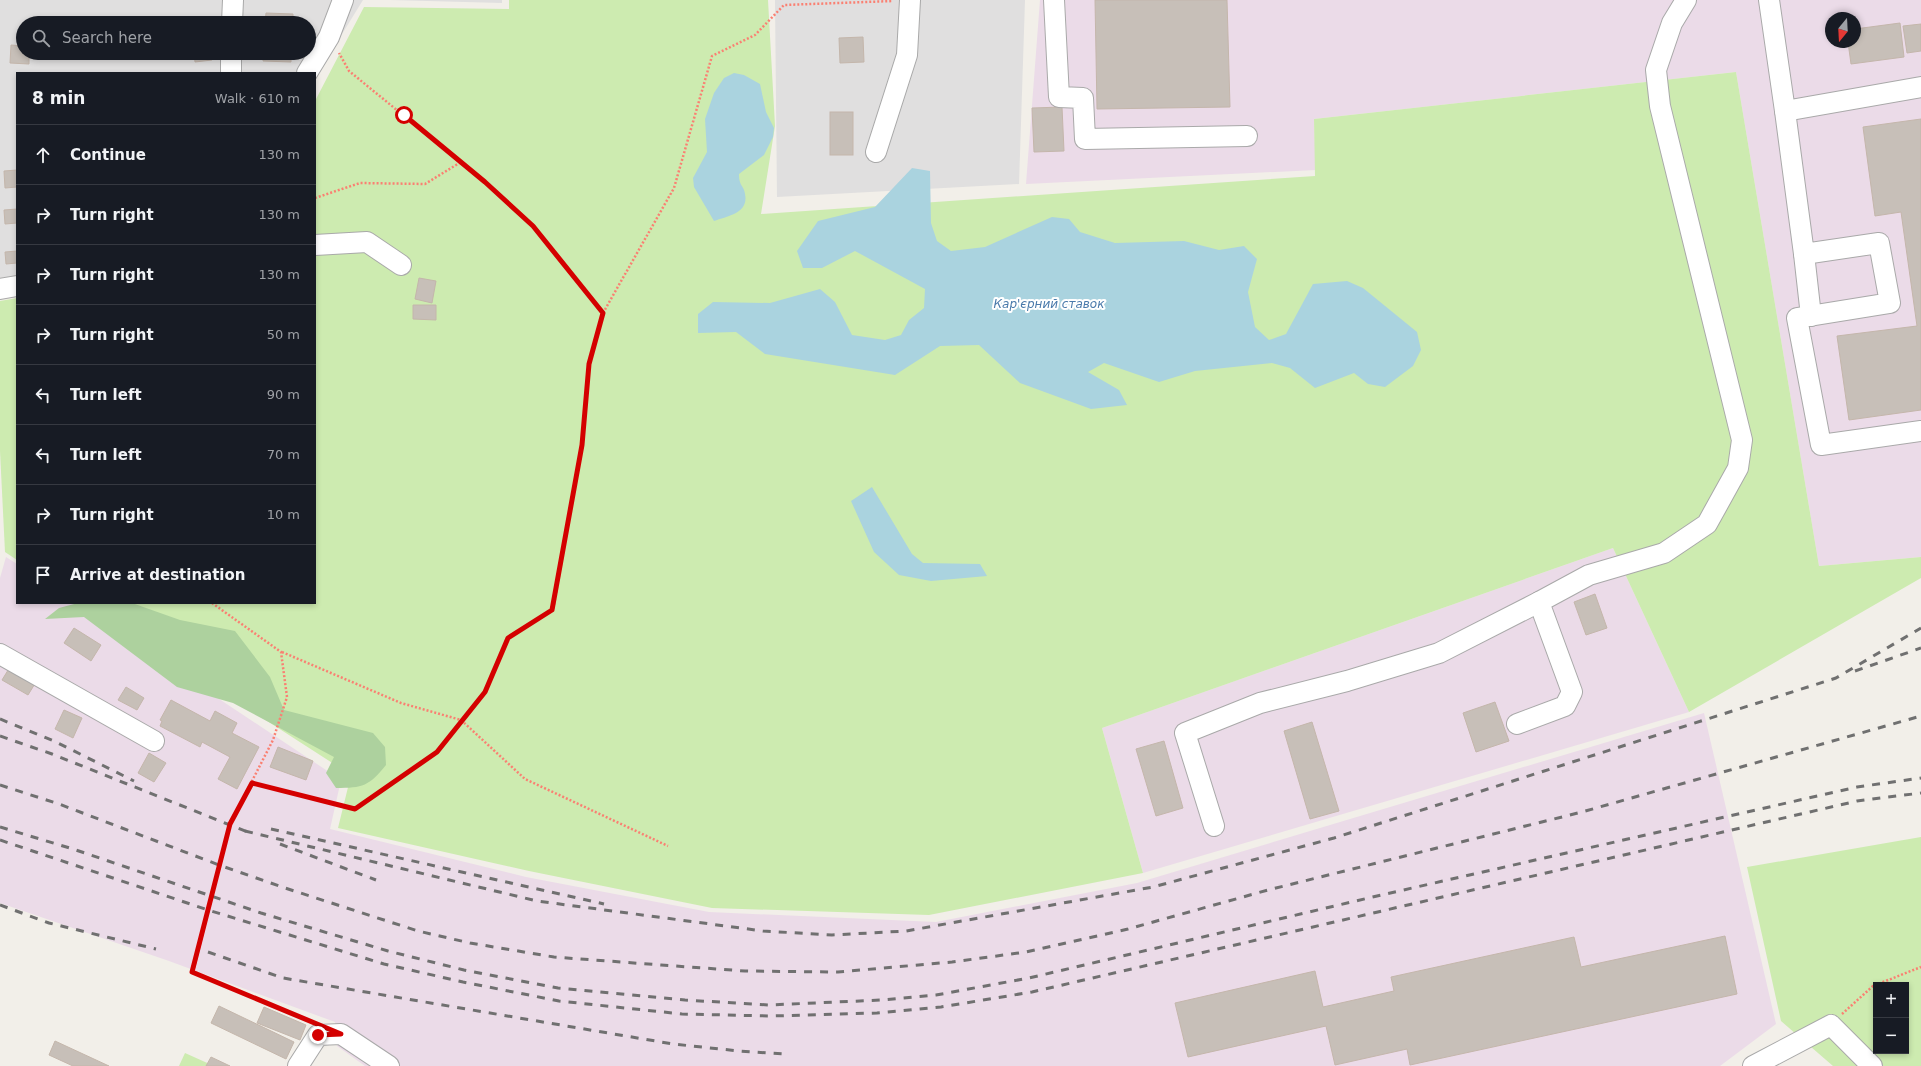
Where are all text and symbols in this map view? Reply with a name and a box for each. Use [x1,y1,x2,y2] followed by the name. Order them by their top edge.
[1825,12,1861,48] north arrow
[16,16,316,60] search box
[30,27,52,49] icon: search
[62,29,152,47] text: Search here
[32,88,85,108] text: 8 min
[215,91,300,106] text: Walk · 610 m
[395,106,413,124] route start
[32,144,54,166] icon: ahead
[70,146,146,164] text: Continue
[258,147,300,162] text: 130 m
[32,204,54,226] icon: right
[70,206,154,224] text: Turn right
[258,207,300,222] text: 130 m
[32,264,54,286] icon: right
[70,266,154,284] text: Turn right
[258,267,300,282] text: 130 m
[994,297,1105,311] water label: Кар'єрний ставок
[32,324,54,346] icon: right
[70,326,154,344] text: Turn right
[267,327,300,342] text: 50 m
[32,384,54,406] icon: left
[70,386,142,404] text: Turn left
[267,387,300,402] text: 90 m
[32,444,54,466] icon: left
[70,446,142,464] text: Turn left
[267,447,300,462] text: 70 m
[32,504,54,526] icon: right
[70,506,154,524] text: Turn right
[267,507,300,522] text: 10 m
[32,564,54,586] icon: arrive
[70,566,245,584] text: Arrive at destination
[1873,982,1909,1054] map controls
[1873,982,1909,1018] button: +
[1873,1018,1909,1054] button: −
[309,1026,327,1044] route end

